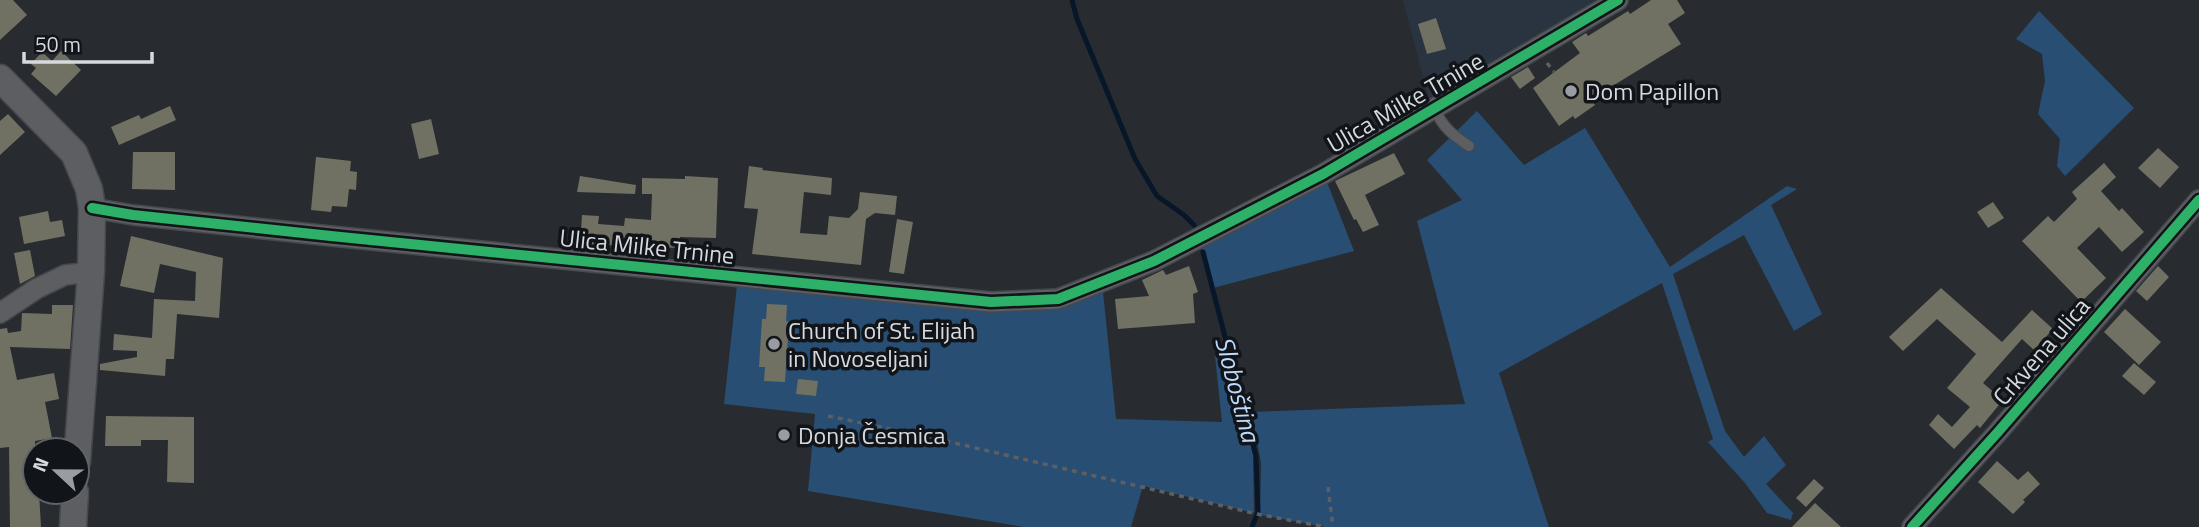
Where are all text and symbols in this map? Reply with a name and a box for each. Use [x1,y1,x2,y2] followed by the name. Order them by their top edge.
[24,21,152,65] scale bar
[35,28,81,60] text: 50 m
[1320,43,1490,161] street label: Ulica Milke Trnine
[1585,73,1719,109] place label: Dom Papillon
[1563,83,1579,99] marker: Dom Papillon
[558,219,736,273] street label: Ulica Milke Trnine
[1984,289,2098,413] street label: Crkvena ulica
[788,312,975,376] place label: Church of St. Elijah in Novoseljani
[1205,332,1271,448] water label: Sloboština
[766,336,782,352] marker: Church of St. Elijah in Novoseljani
[798,417,946,453] place label: Donja Česmica
[776,427,792,443] marker: Donja Česmica
[21,436,91,506] north arrow
[24,453,56,476] text: N

